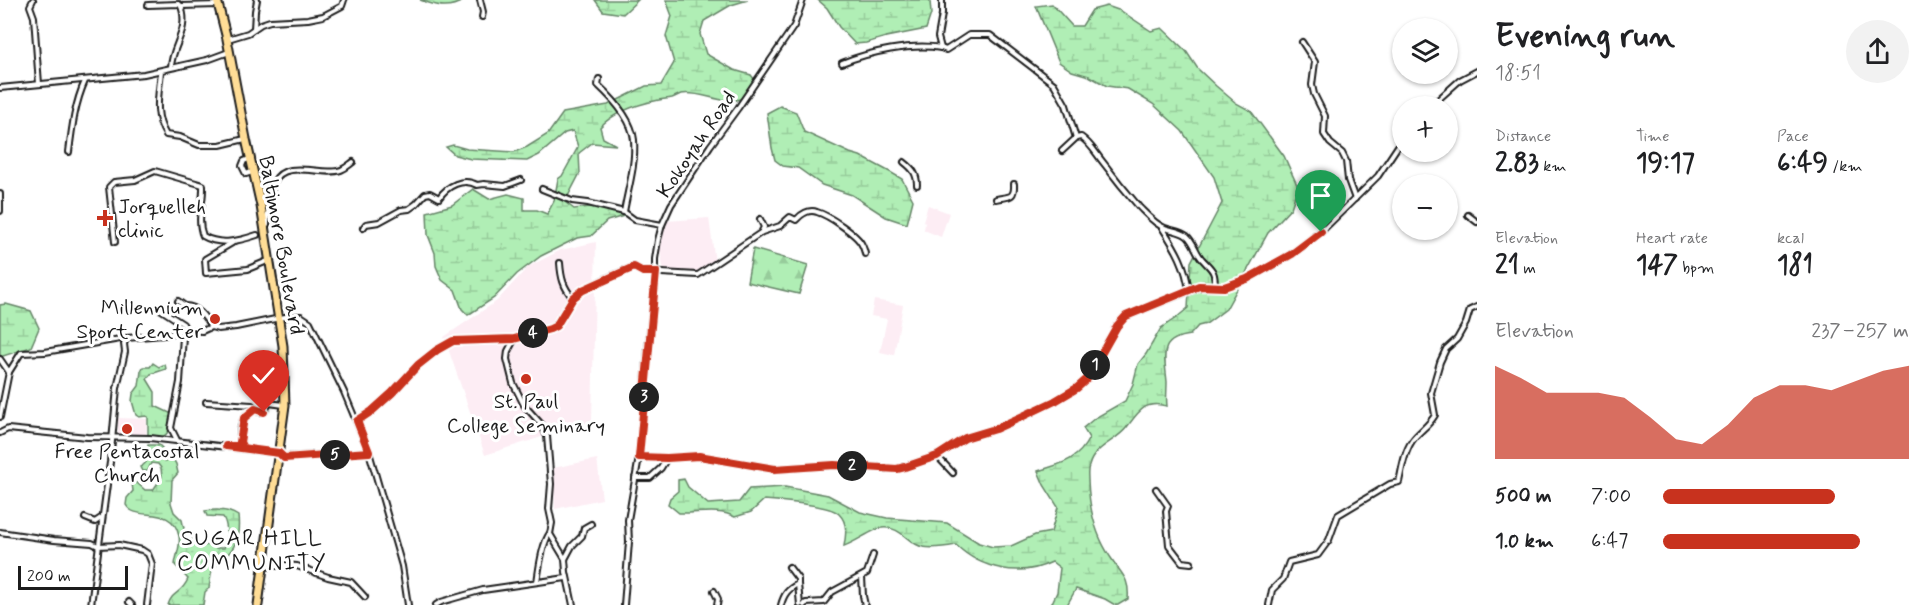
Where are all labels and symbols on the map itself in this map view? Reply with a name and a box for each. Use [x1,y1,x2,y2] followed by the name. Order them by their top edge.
[651,85,743,204] street label: Kokoyah Road
[251,153,311,337] street label: Baltimore Boulevard
[1295,170,1346,232] pin
[118,193,206,245] place label: Jorquelleh clinic
[96,209,114,227] marker: Jorquelleh clinic
[76,294,203,346] place label: Millennium Sport Center
[208,312,222,326] marker: Millennium Sport Center
[518,318,548,348] pin: 4
[238,350,289,412] pin
[1080,350,1110,380] pin: 1
[519,372,533,386] marker: St. Paul College Seminary
[629,382,659,412] pin: 3
[447,388,605,440] place label: St. Paul College Seminary
[120,422,134,436] marker: Free Pentacostal Church
[55,438,199,490] place label: Free Pentacostal Church
[320,440,350,470] pin: 5
[837,451,867,481] pin: 2
[177,525,327,578] district label: SUGAR HILL COMMUNITY
[18,563,128,590] scale bar

